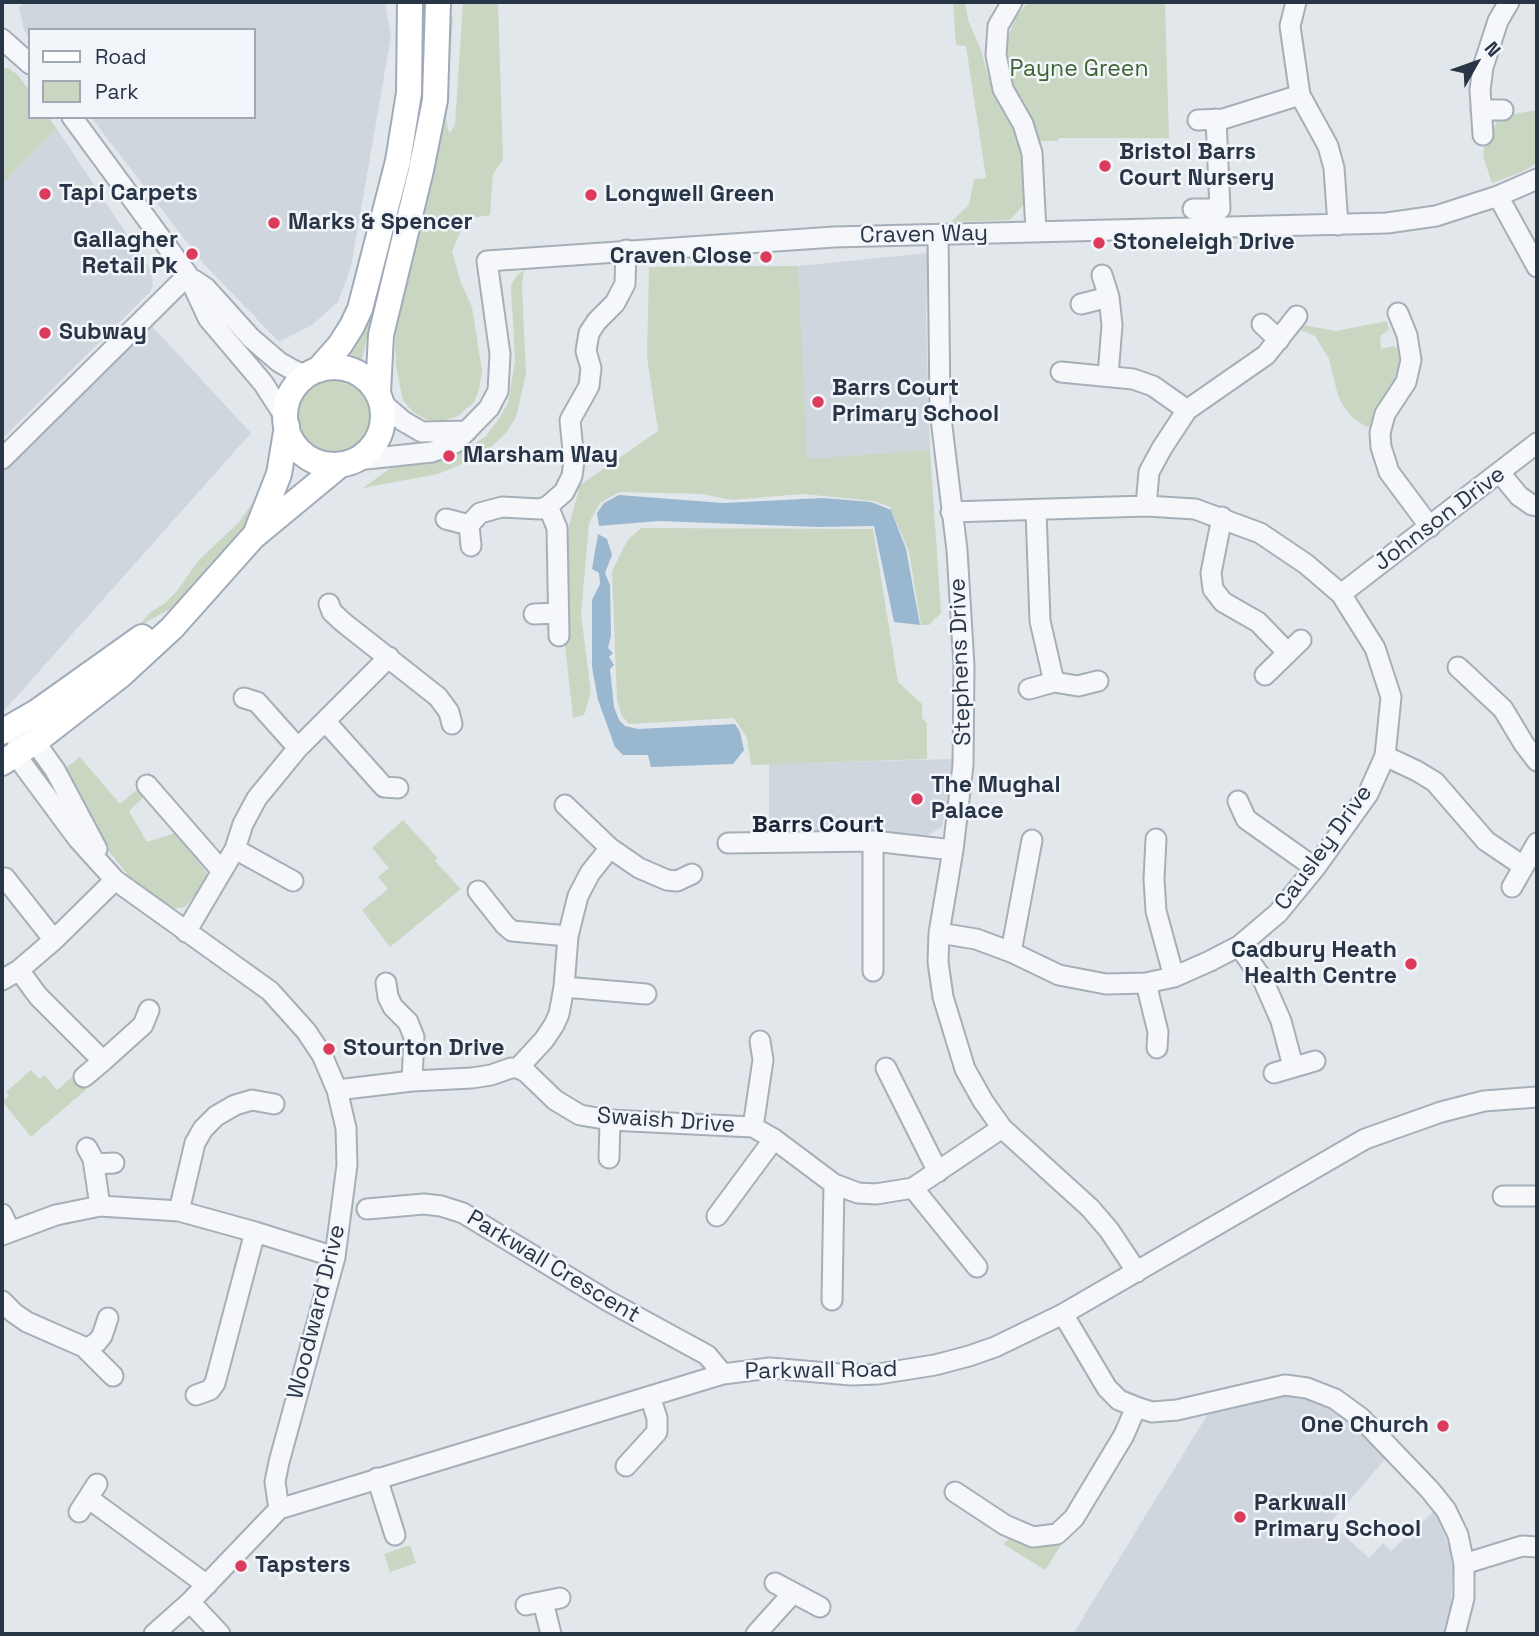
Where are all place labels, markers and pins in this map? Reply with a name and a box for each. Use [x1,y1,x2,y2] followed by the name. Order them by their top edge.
[1119,139,1275,193] place label: Bristol Barrs Court Nursery
[1097,158,1113,174] marker: Bristol Barrs Court Nursery
[59,180,198,208] place label: Tapi Carpets
[605,181,774,209] place label: Longwell Green
[37,186,53,202] marker: Tapi Carpets
[583,187,599,203] marker: Longwell Green
[288,209,473,237] place label: Marks & Spencer
[266,215,282,231] marker: Marks & Spencer
[73,227,178,281] place label: Gallagher Retail Pk
[1113,229,1295,257] place label: Stoneleigh Drive
[1091,235,1107,251] marker: Stoneleigh Drive
[610,243,752,271] place label: Craven Close
[184,246,200,262] marker: Gallagher Retail Pk
[758,249,774,265] marker: Craven Close
[59,319,147,347] place label: Subway
[37,325,53,341] marker: Subway
[832,375,999,429] place label: Barrs Court Primary School
[810,394,826,410] marker: Barrs Court Primary School
[463,442,618,470] place label: Marsham Way
[441,448,457,464] marker: Marsham Way
[931,772,1061,826] place label: The Mughal Palace
[909,791,925,807] marker: The Mughal Palace
[1231,937,1397,991] place label: Cadbury Heath Health Centre
[1403,956,1419,972] marker: Cadbury Heath Health Centre
[343,1035,505,1063] place label: Stourton Drive
[321,1041,337,1057] marker: Stourton Drive
[1301,1412,1429,1440] place label: One Church
[1435,1418,1451,1434] marker: One Church
[1254,1490,1421,1544] place label: Parkwall Primary School
[1232,1509,1248,1525] marker: Parkwall Primary School
[255,1552,351,1580] place label: Tapsters
[233,1558,249,1574] marker: Tapsters

